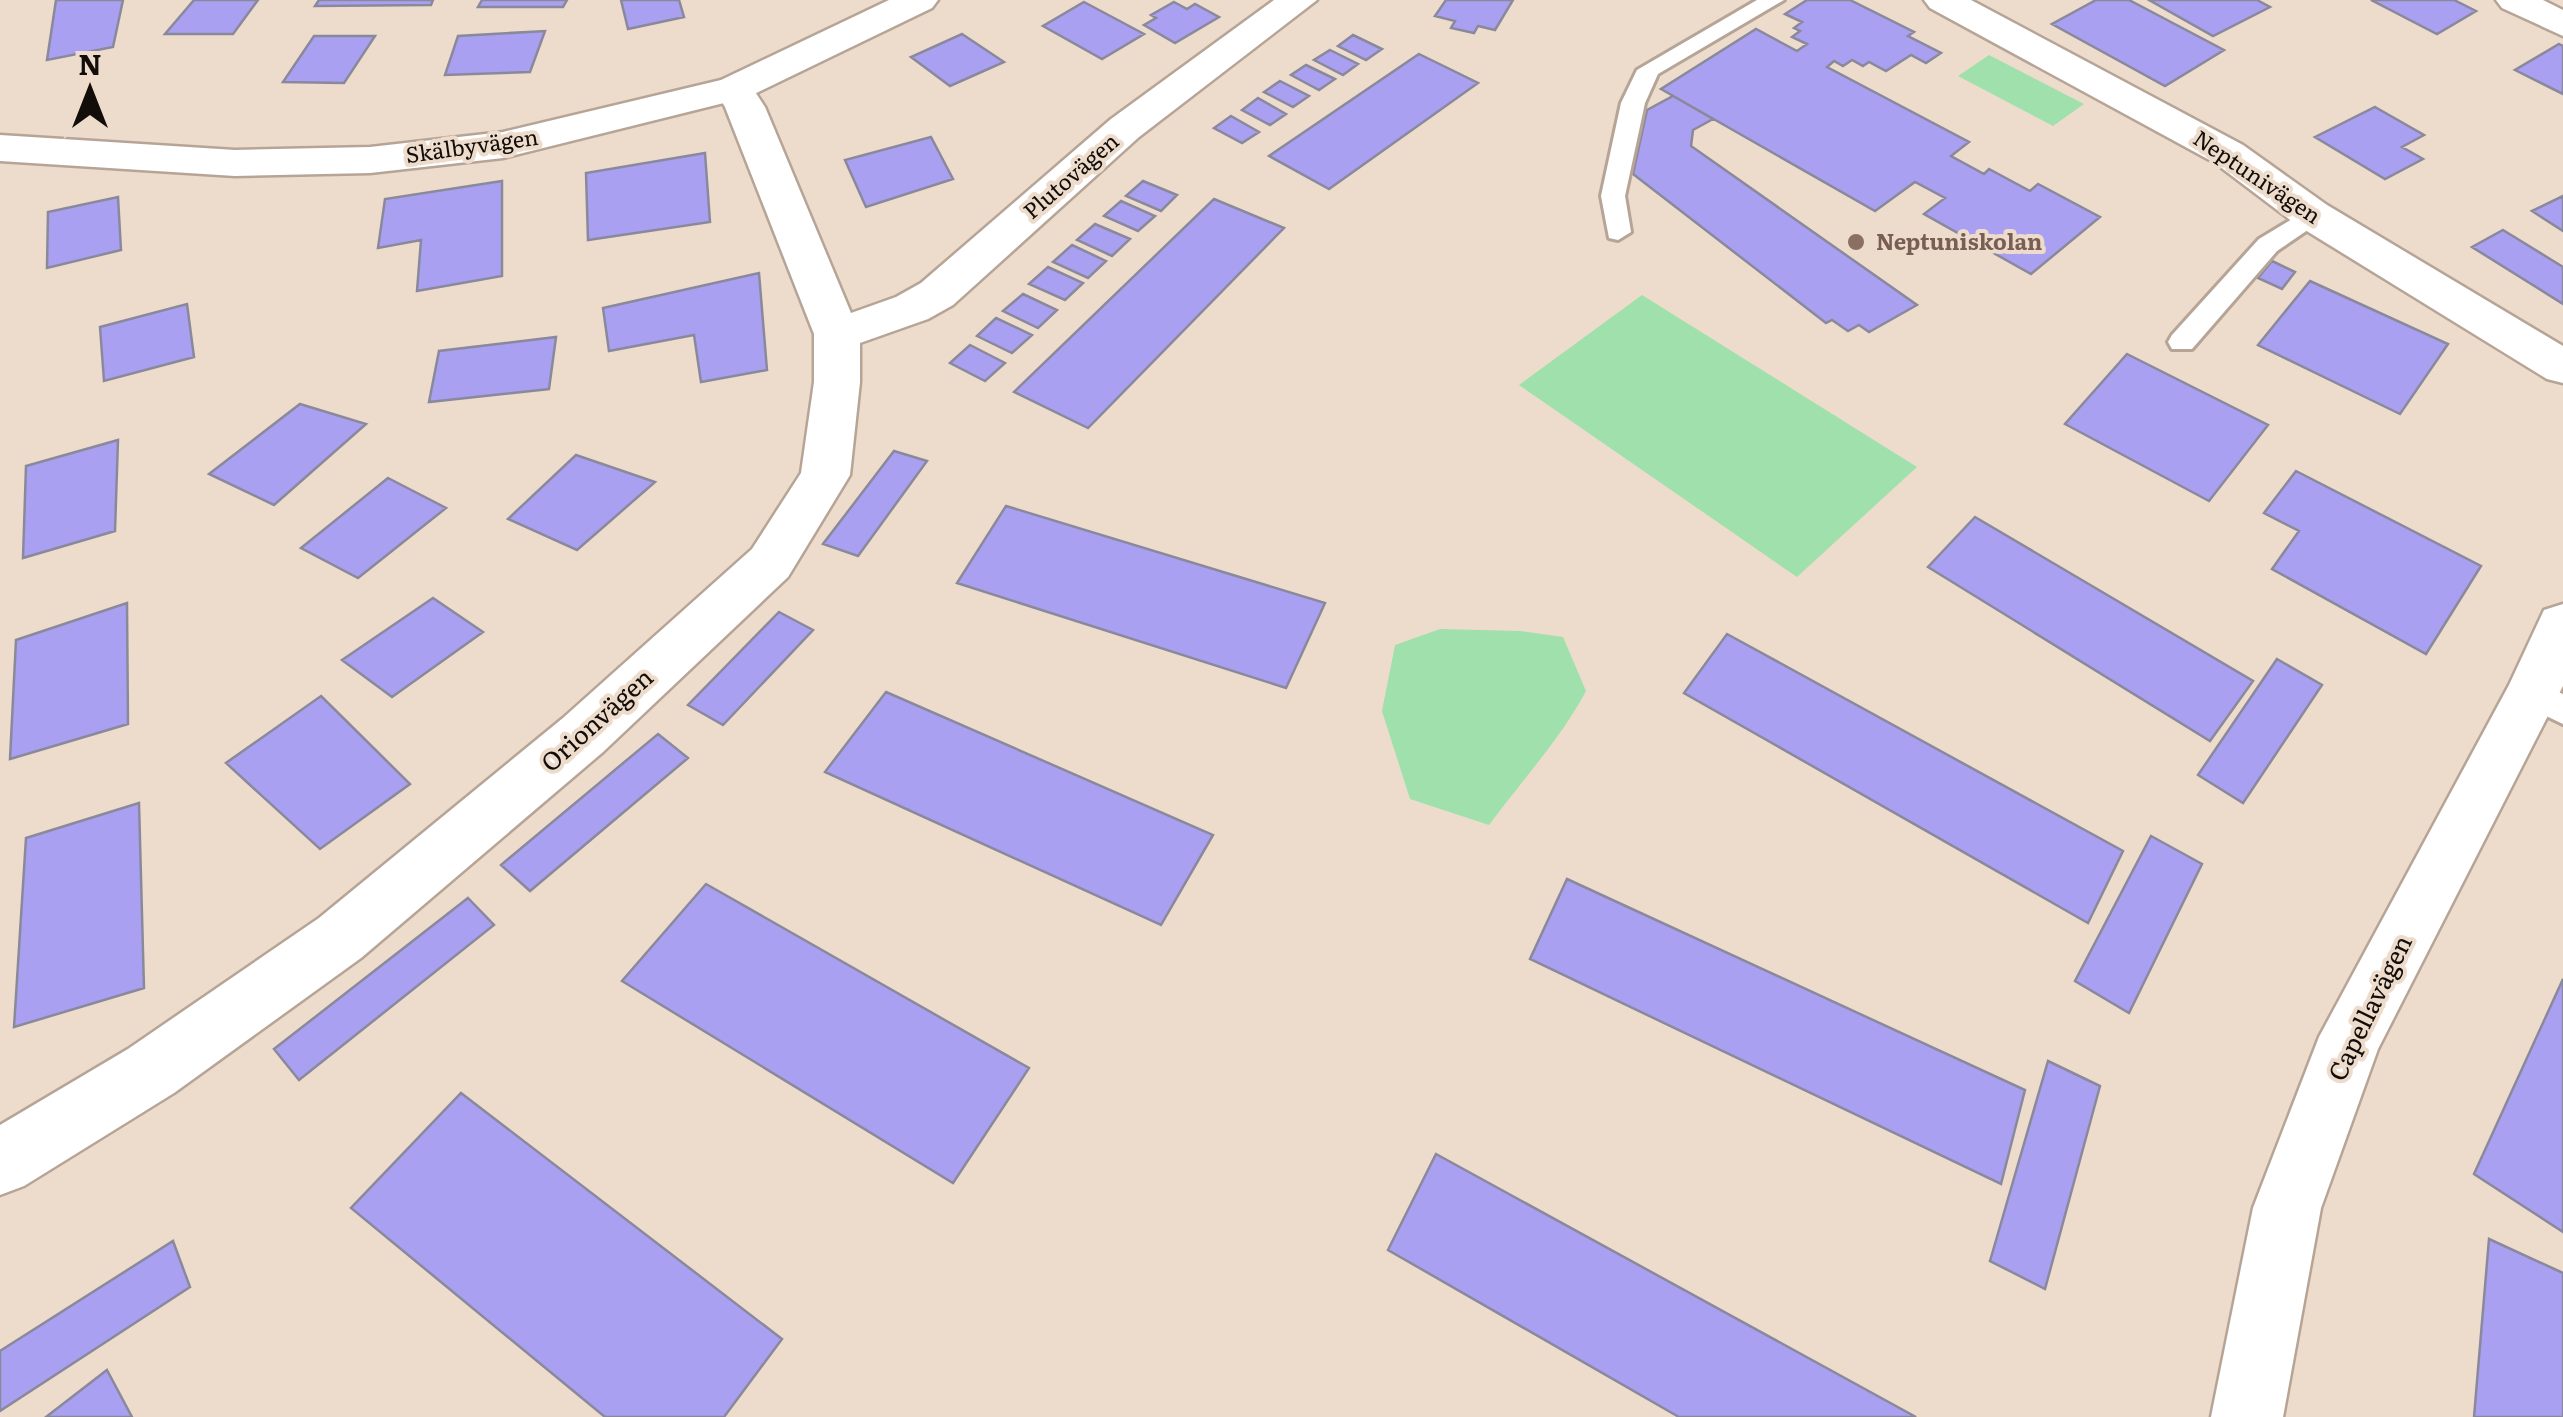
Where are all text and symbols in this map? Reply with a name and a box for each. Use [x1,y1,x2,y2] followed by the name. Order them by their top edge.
[40,40,140,140] north arrow
[78,42,102,84] text: N
[403,119,540,170] street label: Skälbyvägen
[2187,121,2328,231] street label: Neptunivägen
[1015,124,1125,226] street label: Plutovägen
[1876,224,2042,257] place label: Neptuniskolan
[1845,231,1867,253] marker: Neptuniskolan
[532,658,660,779] street label: Orionvägen
[2317,928,2420,1087] street label: Capellavägen

